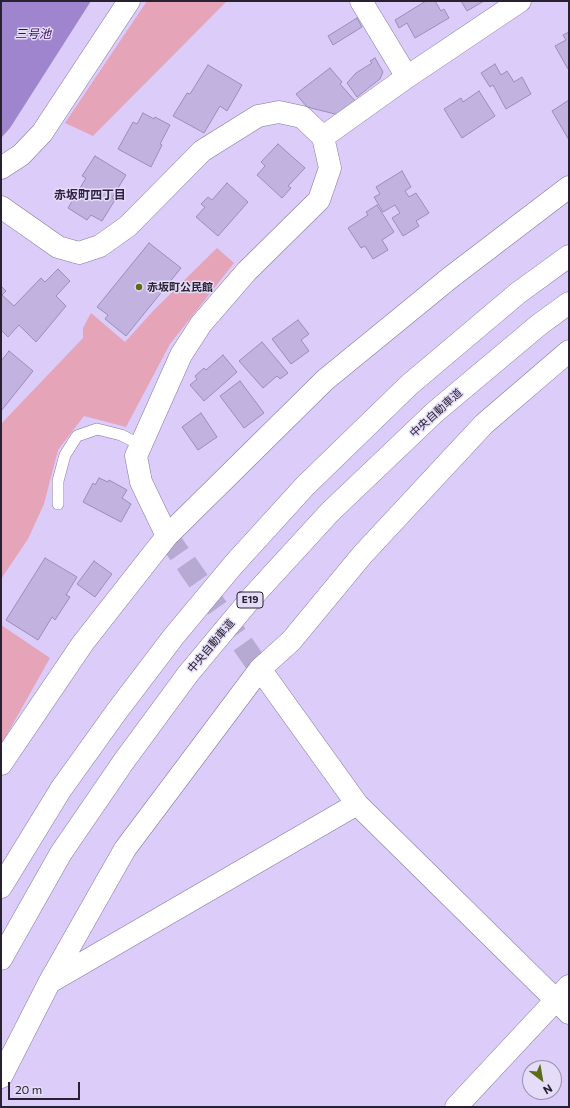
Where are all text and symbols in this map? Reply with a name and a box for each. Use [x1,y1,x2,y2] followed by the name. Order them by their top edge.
[15,27,51,41] water label: 三号池
[54,188,126,202] district label: 赤坂町四丁目
[147,280,213,294] place label: 赤坂町公民館
[134,282,144,292] marker: 赤坂町公民館
[407,386,465,440] street label: 中央自動車道
[237,592,263,608] road number: E19
[185,616,237,676] street label: 中央自動車道
[522,1060,562,1100] north arrow
[10,1074,82,1100] scale bar
[15,1082,42,1096] text: 20 m
[541,1082,555,1098] text: N

